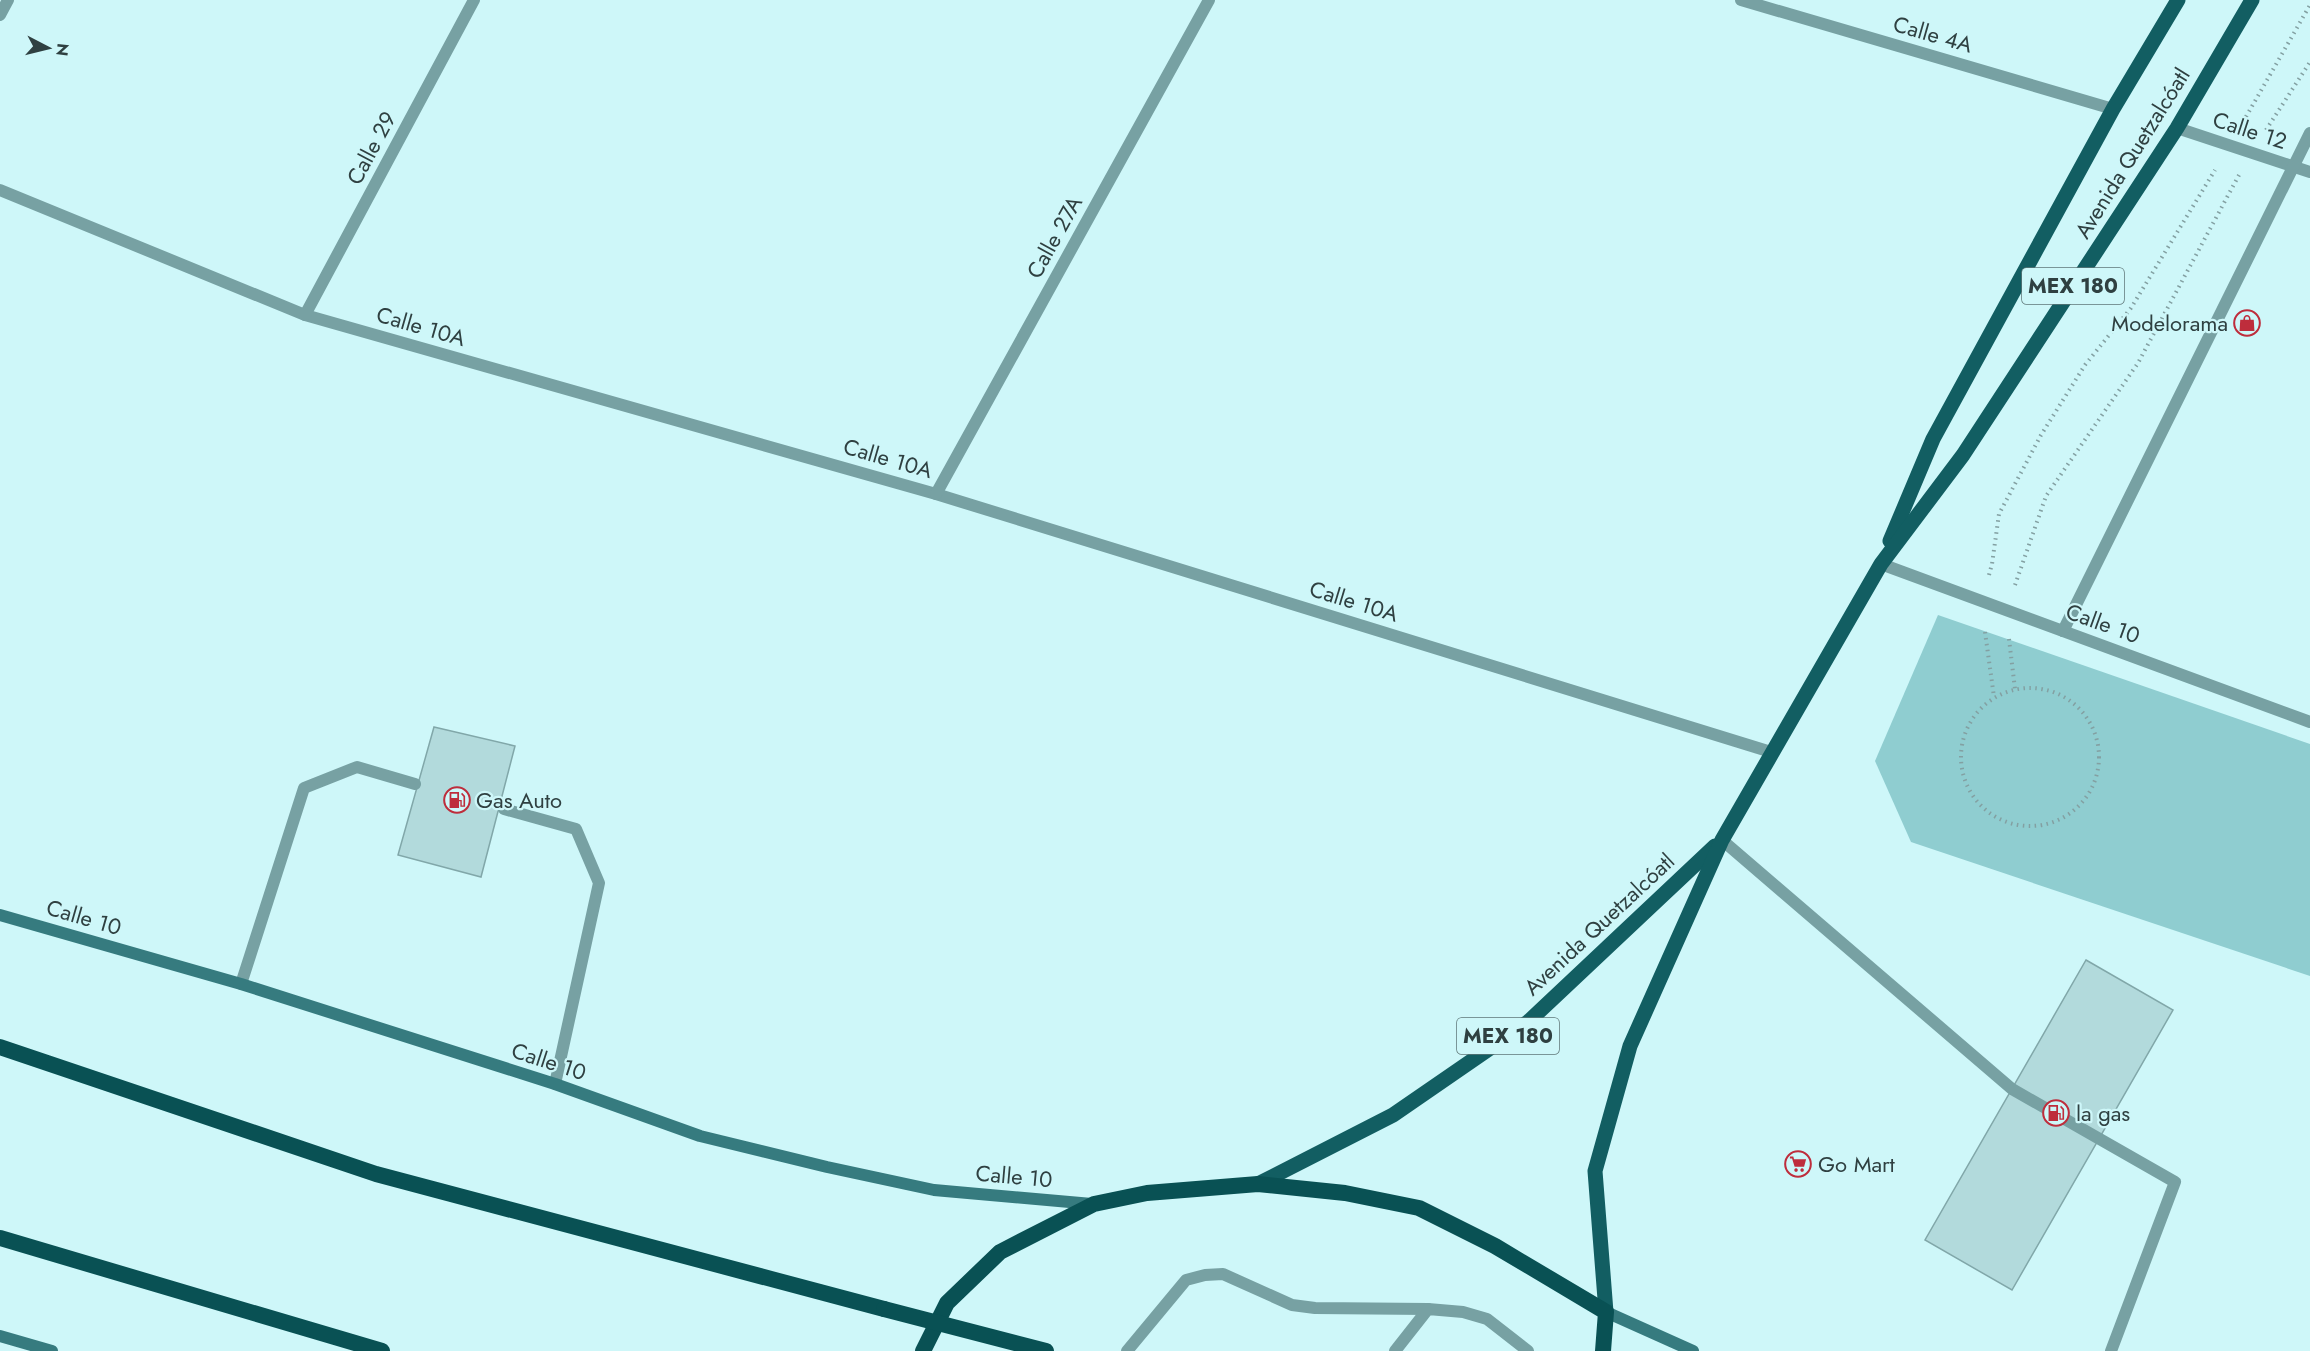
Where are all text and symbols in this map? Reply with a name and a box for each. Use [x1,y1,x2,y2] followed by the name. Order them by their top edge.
[1890,7,1977,61] street label: Calle 4A
[18,18,78,78] north arrow
[50,42,75,57] text: N
[2067,61,2197,245] street label: Avenida Quetzalcóatl
[2209,103,2291,157] street label: Calle 12
[338,106,404,190] street label: Calle 29
[1018,189,1090,284] street label: Calle 27A
[2022,268,2124,304] road number: MEX 180
[373,298,470,354] street label: Calle 10A
[2111,307,2228,339] place label: Modelorama
[2232,308,2262,338] shop icon: Modelorama
[840,430,937,486] street label: Calle 10A
[1306,572,1403,630] street label: Calle 10A
[2061,595,2145,651] street label: Calle 10
[476,784,562,816] place label: Gas Auto
[442,785,472,815] fuel station icon: Gas Auto
[1516,846,1682,1002] street label: Avenida Quetzalcóatl
[43,891,125,943] street label: Calle 10
[1457,1018,1559,1054] road number: MEX 180
[508,1034,590,1088] street label: Calle 10
[2076,1097,2130,1129] place label: la gas
[2041,1098,2071,1128] fuel station icon: la gas
[1818,1148,1896,1180] place label: Go Mart
[1783,1149,1813,1179] supermarket icon: Go Mart
[974,1157,1054,1195] street label: Calle 10

